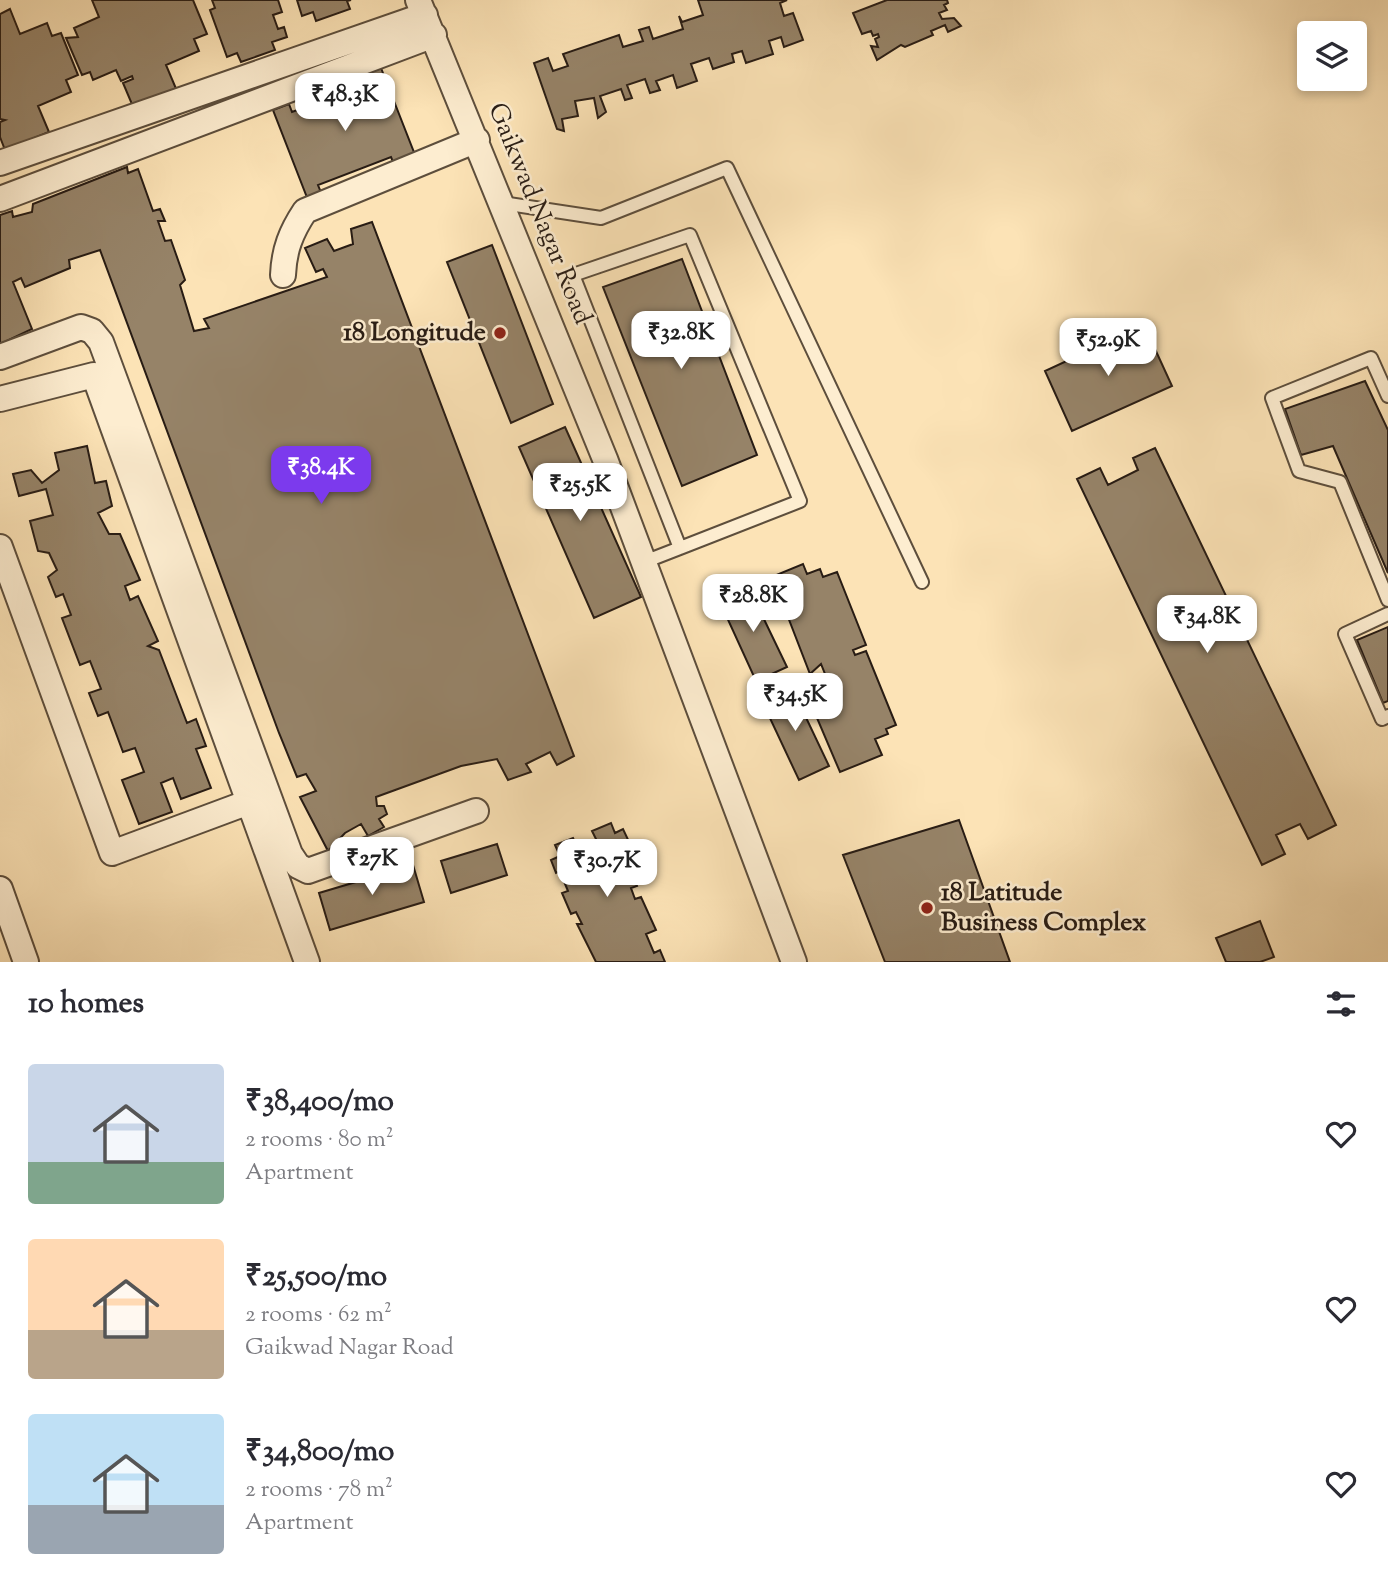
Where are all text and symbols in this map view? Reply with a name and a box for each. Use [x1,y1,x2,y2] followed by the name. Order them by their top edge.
[1297,21,1367,91] map controls
[1297,21,1367,91] button: layers
[288,74,402,133] pin: ₹48.3K
[311,79,379,112] text: ₹48.3K
[478,98,600,331] street label: Gaikwad Nagar Road
[624,312,738,371] pin: ₹32.8K
[343,315,486,352] place label: 18 Longitude
[647,317,715,350] text: ₹32.8K
[1051,318,1165,378] pin: ₹52.9K
[1076,324,1140,357] text: ₹52.9K
[492,325,508,341] marker: 18 Longitude
[264,447,378,506] pin: ₹38.4K
[287,452,355,485] text: ₹38.4K
[523,463,637,523] pin: ₹25.5K
[549,469,611,502] text: ₹25.5K
[696,574,810,634] pin: ₹28.8K
[718,580,788,613] text: ₹28.8K
[1150,596,1264,655] pin: ₹34.8K
[1173,601,1241,634] text: ₹34.8K
[738,674,852,733] pin: ₹34.5K
[763,679,827,712] text: ₹34.5K
[331,838,413,897] pin: ₹27K
[550,839,664,899] pin: ₹30.7K
[346,843,398,876] text: ₹27K
[573,845,641,878] text: ₹30.7K
[941,875,1146,942] place label: 18 Latitude Business Complex
[919,900,935,916] marker: 18 Latitude Business Complex
[28,983,144,1026] text: 10 homes
[1322,985,1360,1023] icon: filters
[245,1081,394,1124] text: ₹38,400/mo
[84,1092,168,1176] icon: home
[1322,1115,1360,1153] icon: heart
[245,1124,393,1157] text: 2 rooms · 80 m²
[245,1157,354,1190] text: Apartment
[245,1256,387,1299] text: ₹25,500/mo
[84,1267,168,1351] icon: home
[1322,1290,1360,1328] icon: heart
[245,1299,392,1332] text: 2 rooms · 62 m²
[245,1332,454,1365] text: Gaikwad Nagar Road
[245,1431,394,1474] text: ₹34,800/mo
[84,1442,168,1526] icon: home
[1322,1465,1360,1503] icon: heart
[245,1474,393,1507] text: 2 rooms · 78 m²
[245,1507,354,1540] text: Apartment

